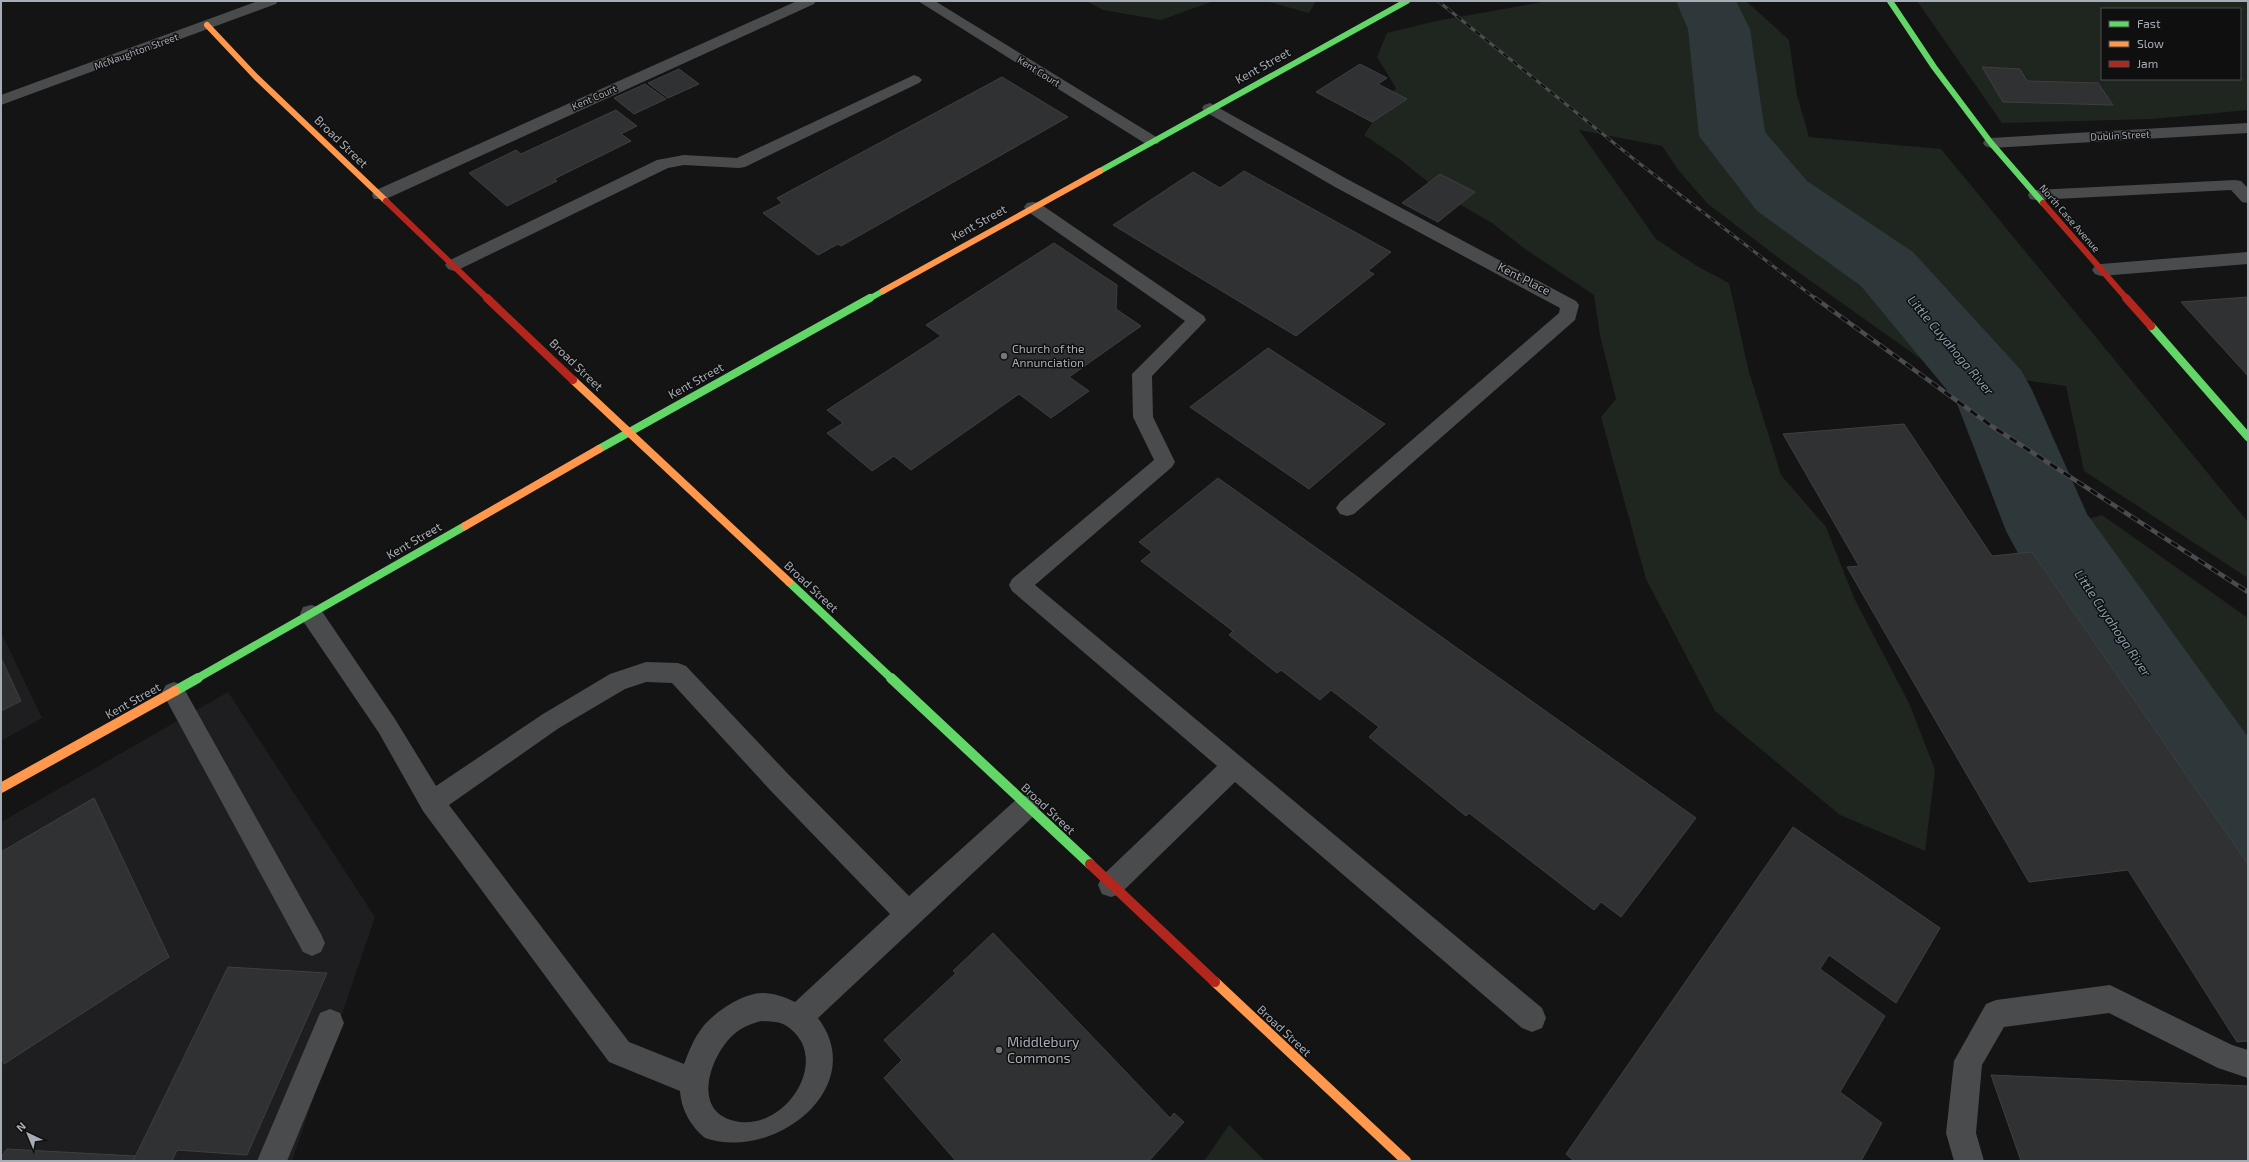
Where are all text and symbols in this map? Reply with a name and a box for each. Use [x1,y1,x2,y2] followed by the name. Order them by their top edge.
[2101,8,2241,80] legend
[2137,16,2161,30] text: Fast
[92,30,180,72] street label: McNaughton Street
[2137,36,2164,50] text: Slow
[1232,44,1293,86] street label: Kent Street
[1016,53,1063,89] street label: Kent Court
[2137,56,2158,70] text: Jam
[570,82,618,112] street label: Kent Court
[312,112,371,170] street label: Broad Street
[2090,127,2150,143] street label: Dublin Street
[2037,182,2103,254] street label: North Case Avenue
[948,201,1009,243] street label: Kent Street
[1496,259,1553,297] street label: Kent Place
[1905,292,1998,399] water label: Little Cuyahoga River
[547,335,606,393] street label: Broad Street
[1012,341,1084,369] place label: Church of the Annunciation
[999,351,1009,361] marker: Church of the Annunciation
[665,359,726,401] street label: Kent Street
[384,519,444,561] street label: Kent Street
[782,558,842,615] street label: Broad Street
[2071,567,2155,680] water label: Little Cuyahoga River
[102,679,163,721] street label: Kent Street
[1019,780,1079,837] street label: Broad Street
[1255,1002,1315,1059] street label: Broad Street
[1007,1033,1080,1066] place label: Middlebury Commons
[994,1045,1004,1055] marker: Middlebury Commons
[8,1114,48,1154] north arrow
[13,1119,28,1134] text: N

